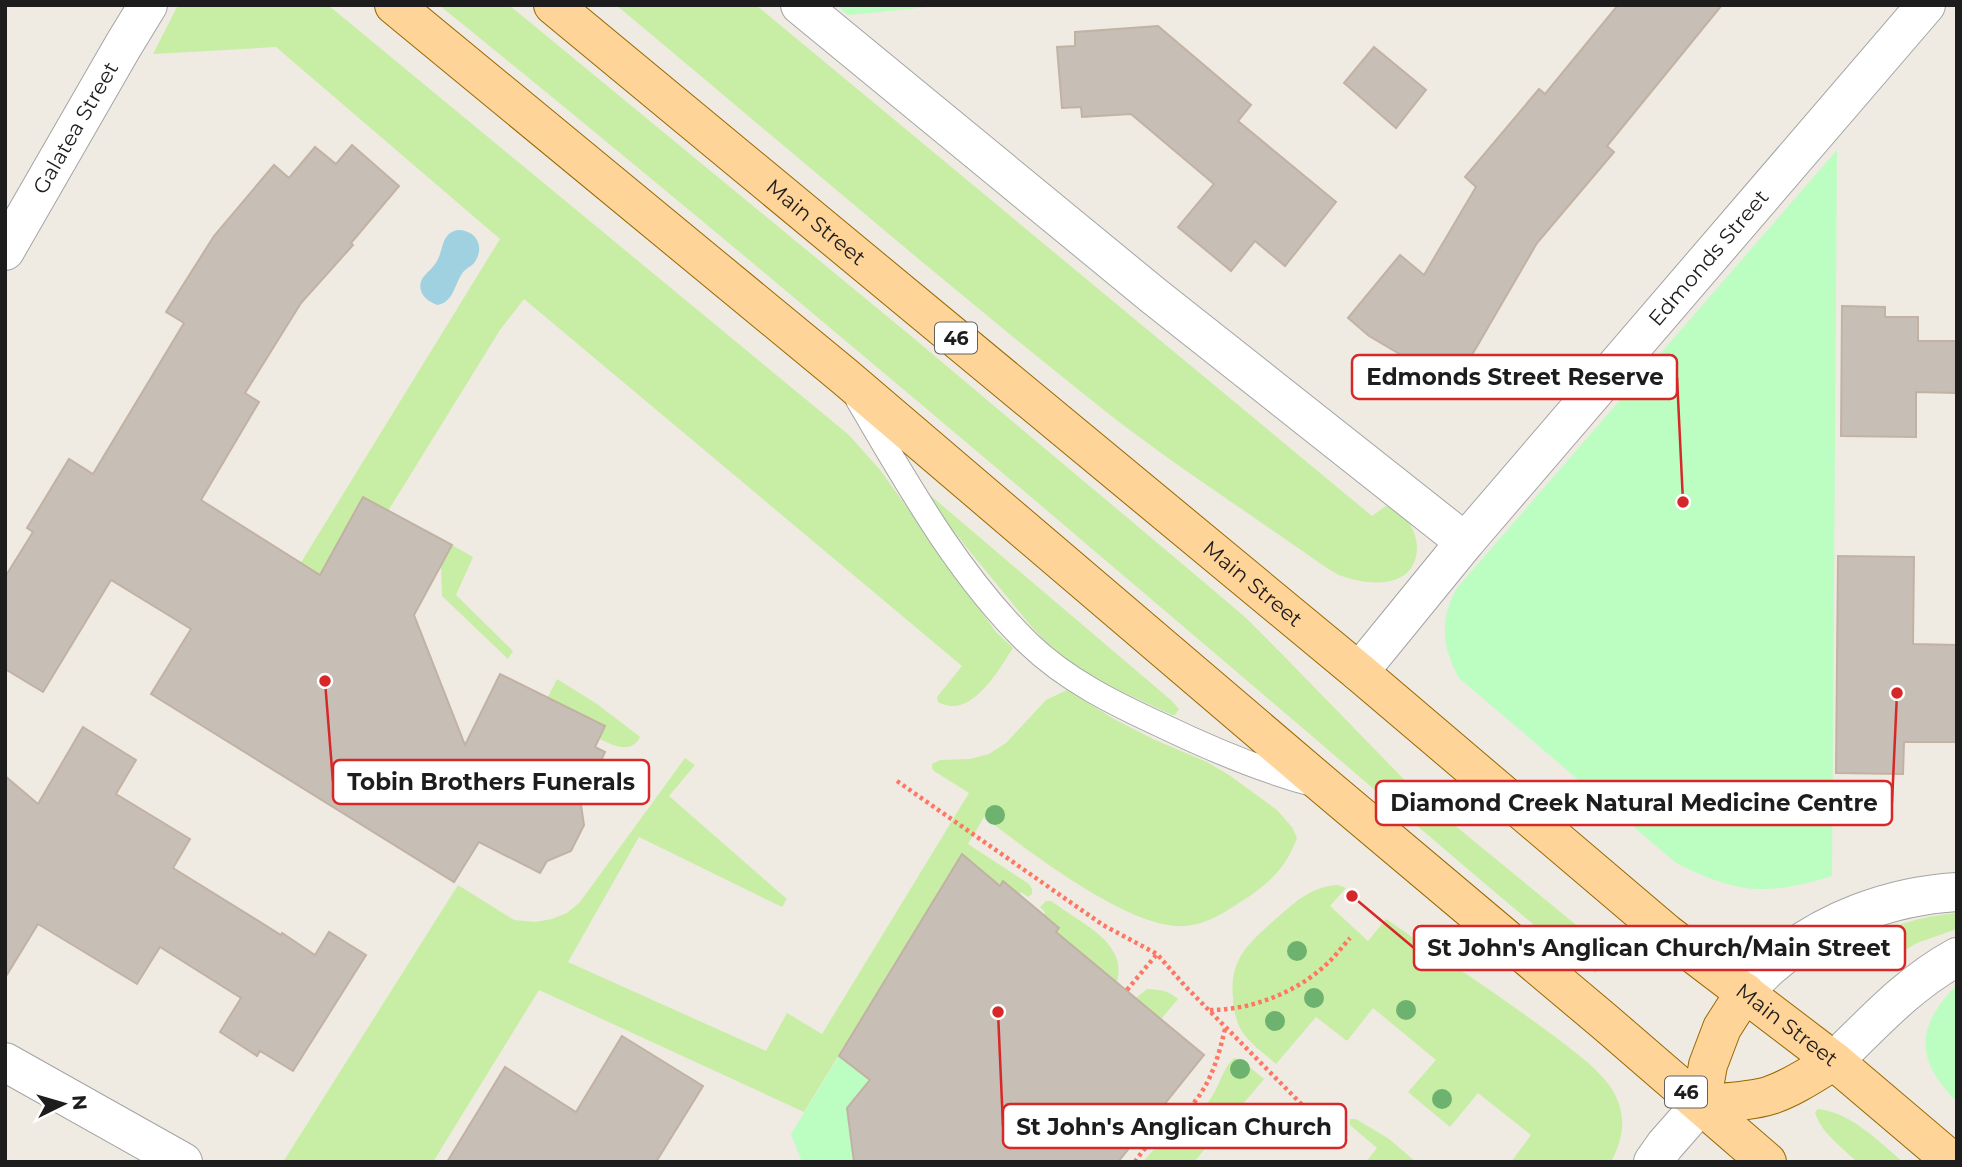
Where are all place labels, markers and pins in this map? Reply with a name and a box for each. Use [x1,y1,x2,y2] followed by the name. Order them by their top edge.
[1352,355,1677,399] callout: Edmonds Street Reserve
[333,760,649,804] callout: Tobin Brothers Funerals
[1376,781,1892,825] callout: Diamond Creek Natural Medicine Centre
[1414,926,1905,970] callout: St John's Anglican Church/Main Street
[1003,1104,1346,1148] callout: St John's Anglican Church

